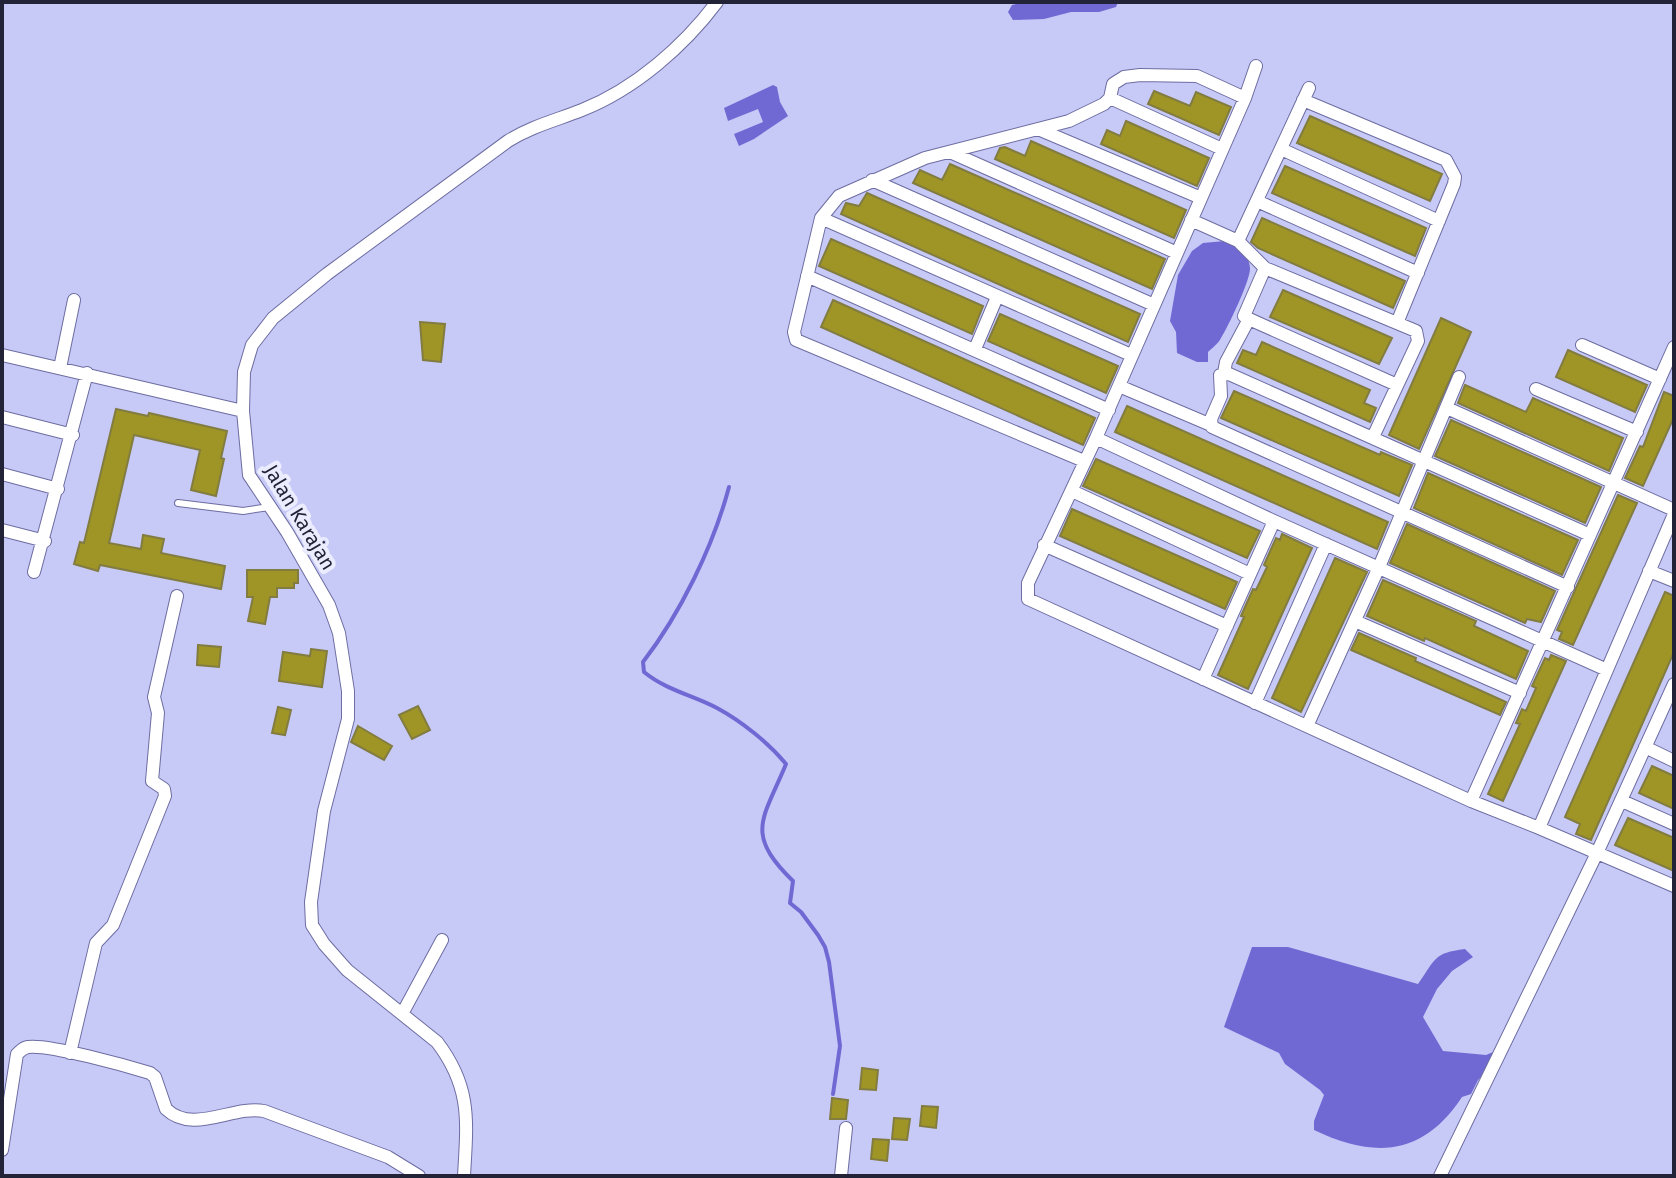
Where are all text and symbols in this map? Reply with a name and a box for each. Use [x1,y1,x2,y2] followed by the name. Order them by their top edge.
[259,460,341,574] street label: Jalan Karajan

